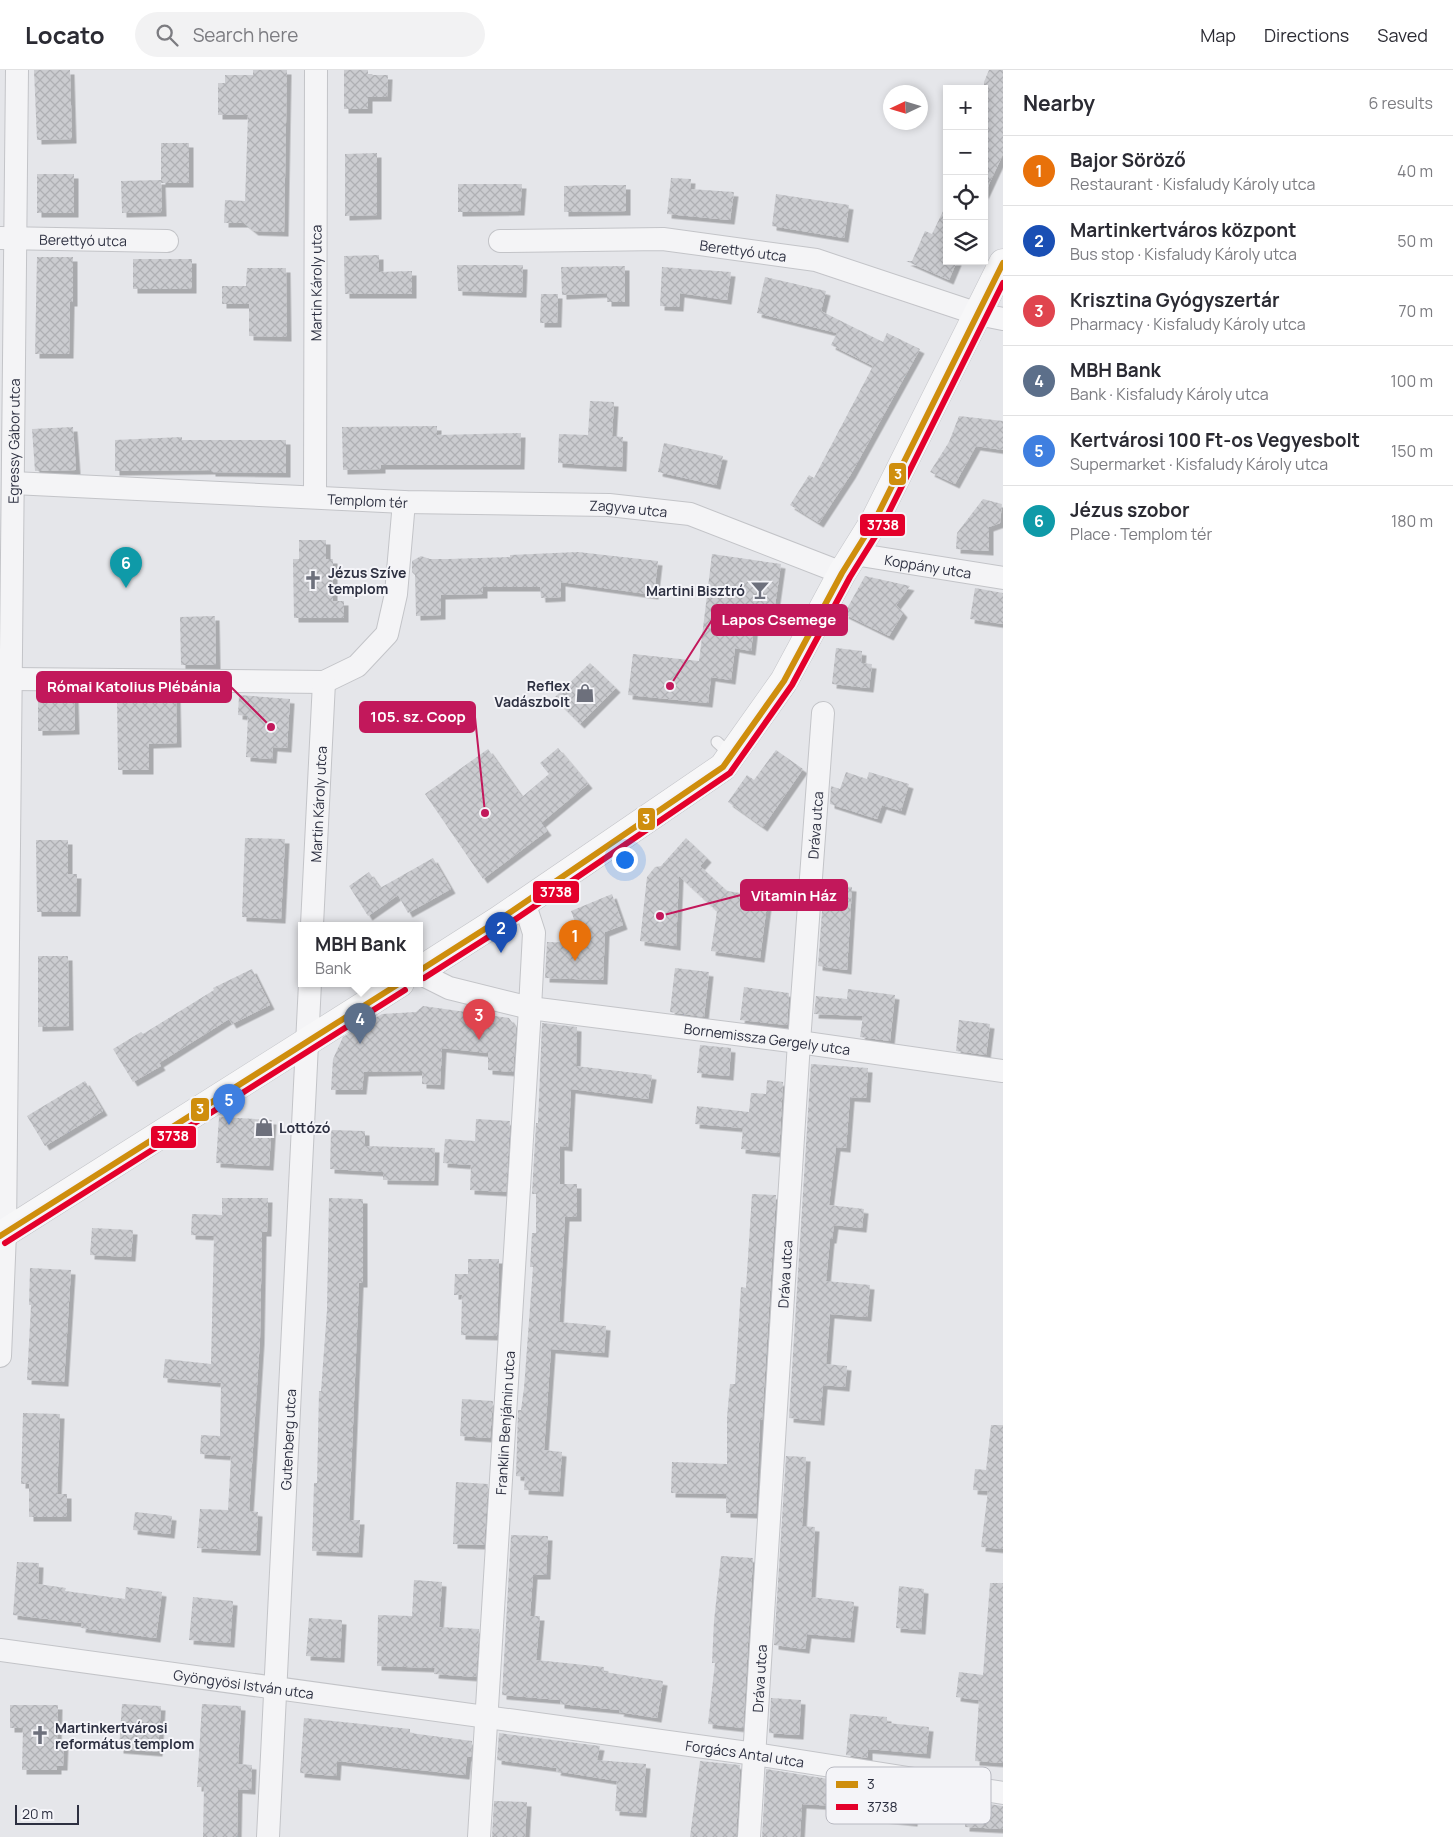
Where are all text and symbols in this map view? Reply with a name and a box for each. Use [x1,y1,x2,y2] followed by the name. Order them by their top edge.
[135,12,485,57] search box
[25,18,105,51] text: Locato
[153,21,181,49] icon: search
[193,22,298,48] text: Search here
[1200,23,1236,47] text: Map
[1264,23,1349,47] text: Directions
[1377,23,1428,47] text: Saved
[883,85,928,130] north arrow
[943,85,988,265] map controls
[943,85,988,130] button: +
[1023,89,1095,117] text: Nearby
[1368,92,1433,114] text: 6 results
[943,130,988,175] button: −
[1070,147,1186,173] text: Bajor Söröző
[1035,160,1043,182] text: 1
[1397,160,1433,182] text: 40 m
[1070,173,1315,195] text: Restaurant · Kisfaludy Károly utca
[943,175,988,220] button: locate
[1070,217,1296,243] text: Martinkertváros központ
[943,220,988,265] button: layers
[306,225,325,341] street label: Martin Károly utca
[39,229,127,250] street label: Berettyó utca
[1034,230,1044,252] text: 2
[1397,230,1433,252] text: 50 m
[699,235,788,265] street label: Berettyó utca
[1070,243,1297,265] text: Bus stop · Kisfaludy Károly utca
[1070,287,1280,313] text: Krisztina Gyógyszertár
[1034,300,1044,322] text: 3
[1398,300,1433,322] text: 70 m
[1070,313,1306,335] text: Pharmacy · Kisfaludy Károly utca
[1070,357,1161,383] text: MBH Bank
[1034,370,1044,392] text: 4
[1390,370,1433,392] text: 100 m
[3,378,23,504] street label: Egressy Gábor utca
[1070,383,1269,405] text: Bank · Kisfaludy Károly utca
[1070,427,1360,453] text: Kertvárosi 100 Ft-os Vegyesbolt
[1034,440,1044,462] text: 5
[1391,440,1433,462] text: 150 m
[1070,453,1328,475] text: Supermarket · Kisfaludy Károly utca
[888,462,907,486] line badge: 3
[894,464,902,483] text: 3
[327,489,408,512] street label: Templom tér
[589,495,668,521] street label: Zagyva utca
[1070,497,1190,523] text: Jézus szobor
[1034,510,1044,532] text: 6
[1391,510,1433,532] text: 180 m
[859,513,906,537] line badge: 3738
[867,515,899,534] text: 3738
[1070,523,1212,545] text: Place · Templom tér
[110,547,142,588] pin: 6
[883,550,973,582] street label: Koppány utca
[328,563,407,598] place label: Jézus Szíve templom
[302,569,324,591] church icon: Jézus Szíve templom
[749,579,771,601] bar icon: Martini Bisztró
[646,581,745,600] place label: Martini Bisztró
[712,605,847,635] callout: Lapos Csemege
[722,609,836,630] text: Lapos Csemege
[37,672,231,702] callout: Római Katolius Plébánia
[47,676,221,697] text: Római Katolius Plébánia
[495,676,570,711] place label: Reflex Vadászbolt
[574,682,596,704] shop icon: Reflex Vadászbolt
[360,702,475,732] callout: 105. sz. Coop
[370,706,466,727] text: 105. sz. Coop
[306,745,330,863] street label: Martin Károly utca
[803,790,827,860] street label: Dráva utca
[637,807,656,831] line badge: 3
[642,809,650,828] text: 3
[612,847,638,873] your location
[532,880,580,904] line badge: 3738
[741,880,847,910] callout: Vitamin Ház
[540,882,572,901] text: 3738
[751,885,837,906] text: Vitamin Ház
[485,912,517,953] pin: 2
[559,920,591,961] pin: 1
[298,922,423,987] popup
[315,931,406,957] text: MBH Bank
[315,957,351,979] text: Bank
[463,999,495,1040] pin: 3
[344,1003,376,1044] pin: 4
[683,1018,852,1059] street label: Bornemissza Gergely utca
[213,1084,245,1125] pin: 5
[190,1097,210,1122] line badge: 3
[196,1099,204,1118] text: 3
[253,1116,275,1138] shop icon: Lottózó
[279,1118,331,1137] place label: Lottózó
[150,1125,197,1149] line badge: 3738
[157,1126,189,1145] text: 3738
[773,1240,796,1309] street label: Dráva utca
[491,1350,518,1495] street label: Franklin Benjámin utca
[276,1388,300,1491] street label: Gutenberg utca
[747,1644,771,1713] street label: Dráva utca
[172,1664,315,1703] street label: Gyöngyösi István utca
[55,1718,194,1753] place label: Martinkertvárosi református templom
[29,1724,51,1746] church icon: Martinkertvárosi református templom
[684,1735,806,1771] street label: Forgács Antal utca
[826,1767,991,1824] legend
[867,1774,875,1793] text: 3
[867,1797,898,1816] text: 3738
[15,1802,79,1825] scale bar
[22,1804,53,1823] text: 20 m

